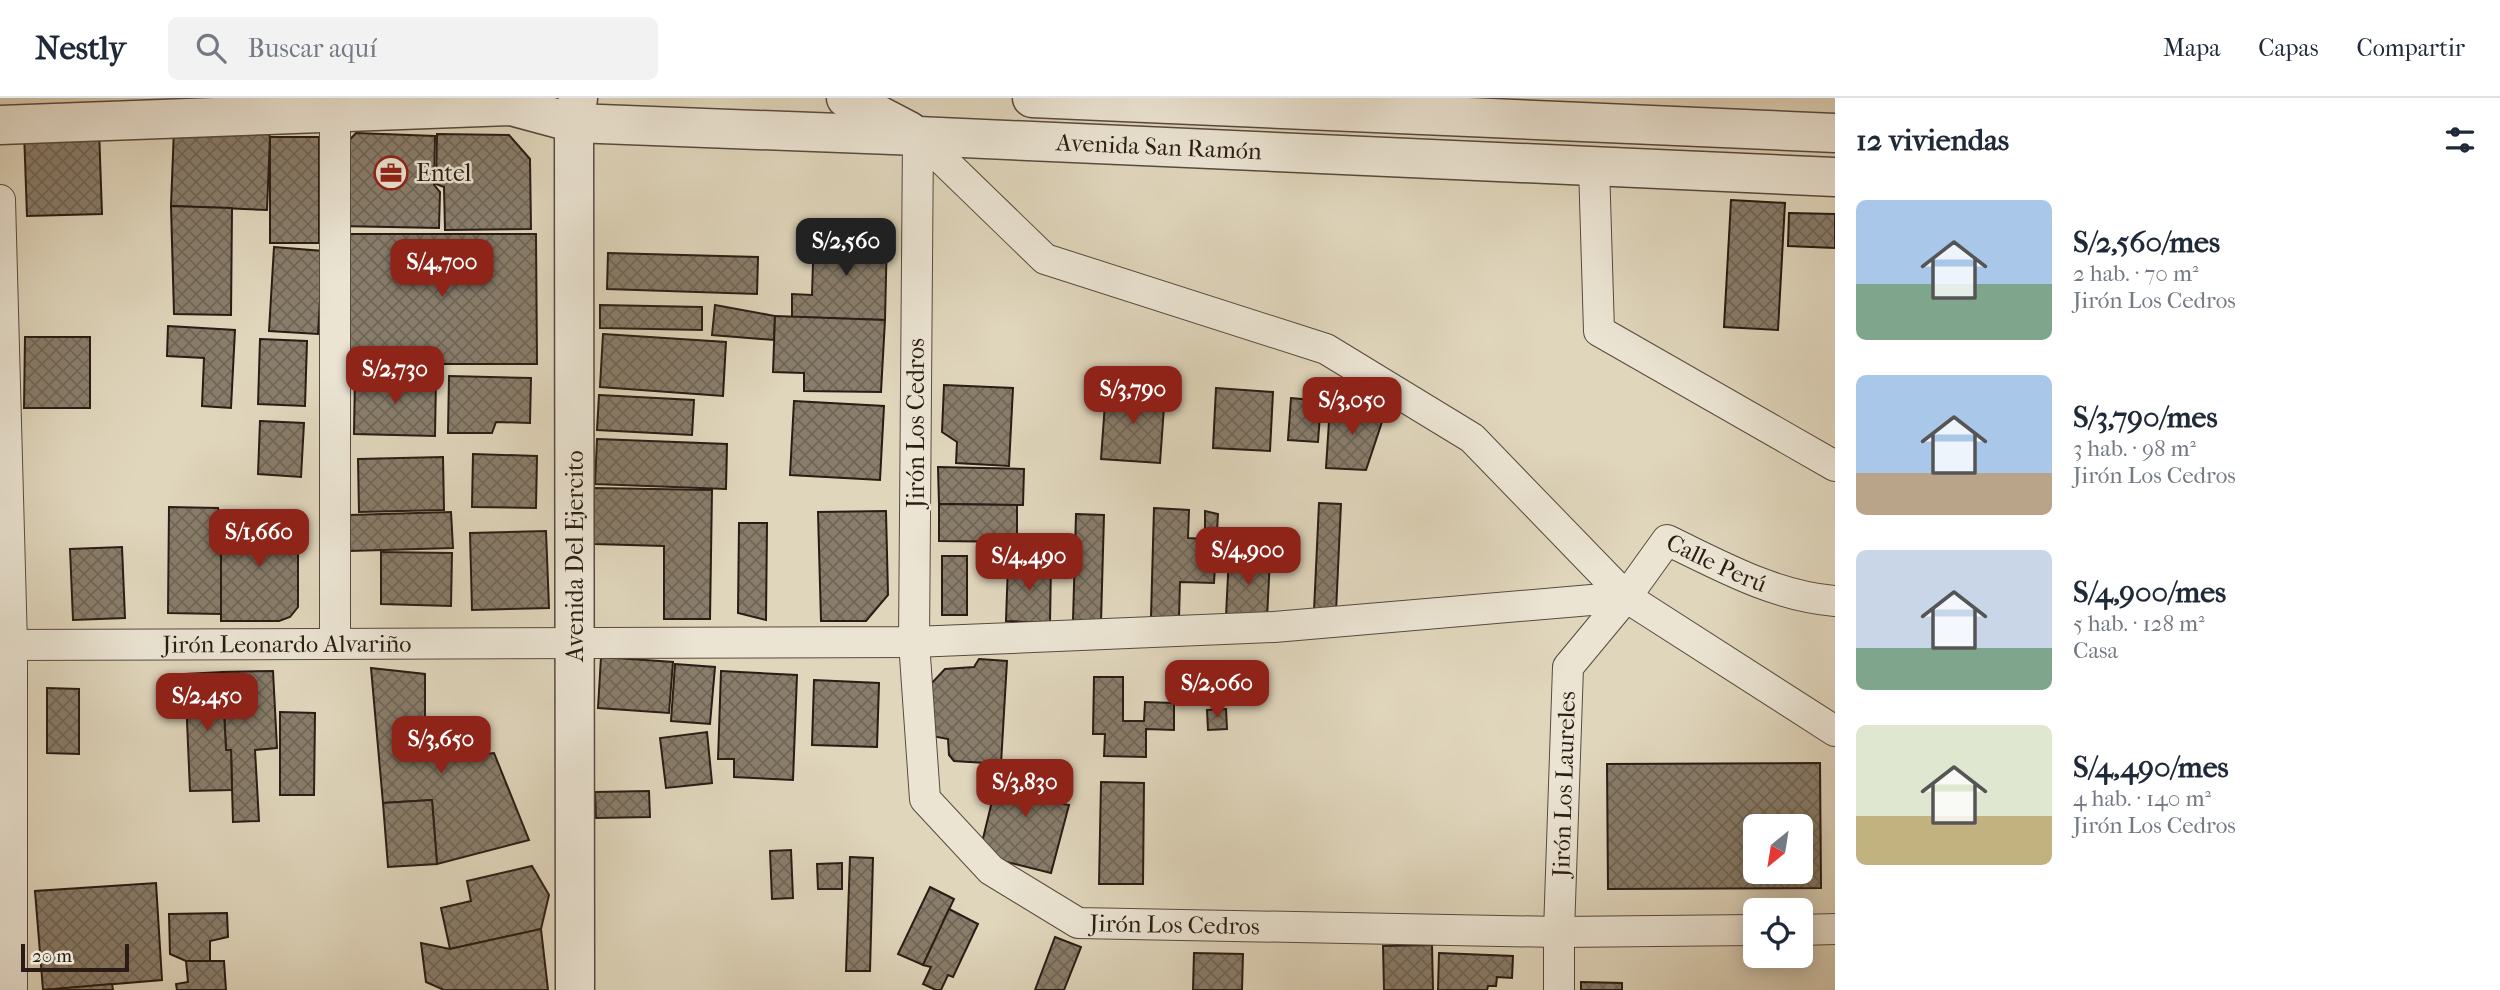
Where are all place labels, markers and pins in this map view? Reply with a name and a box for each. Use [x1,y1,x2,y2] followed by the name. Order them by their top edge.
[372,154,410,192] office icon: Entel
[416,159,472,187] place label: Entel
[781,218,911,278] pin: S/2,560
[377,240,507,299] pin: S/4,700
[330,346,460,406] pin: S/2,730
[1068,366,1198,426] pin: S/3,790
[1287,378,1417,437] pin: S/3,050
[194,510,324,569] pin: S/1,660
[1183,528,1313,587] pin: S/4,900
[964,533,1094,593] pin: S/4,490
[1152,660,1282,720] pin: S/2,060
[142,674,272,733] pin: S/2,450
[376,716,506,776] pin: S/3,650
[960,760,1090,819] pin: S/3,830

